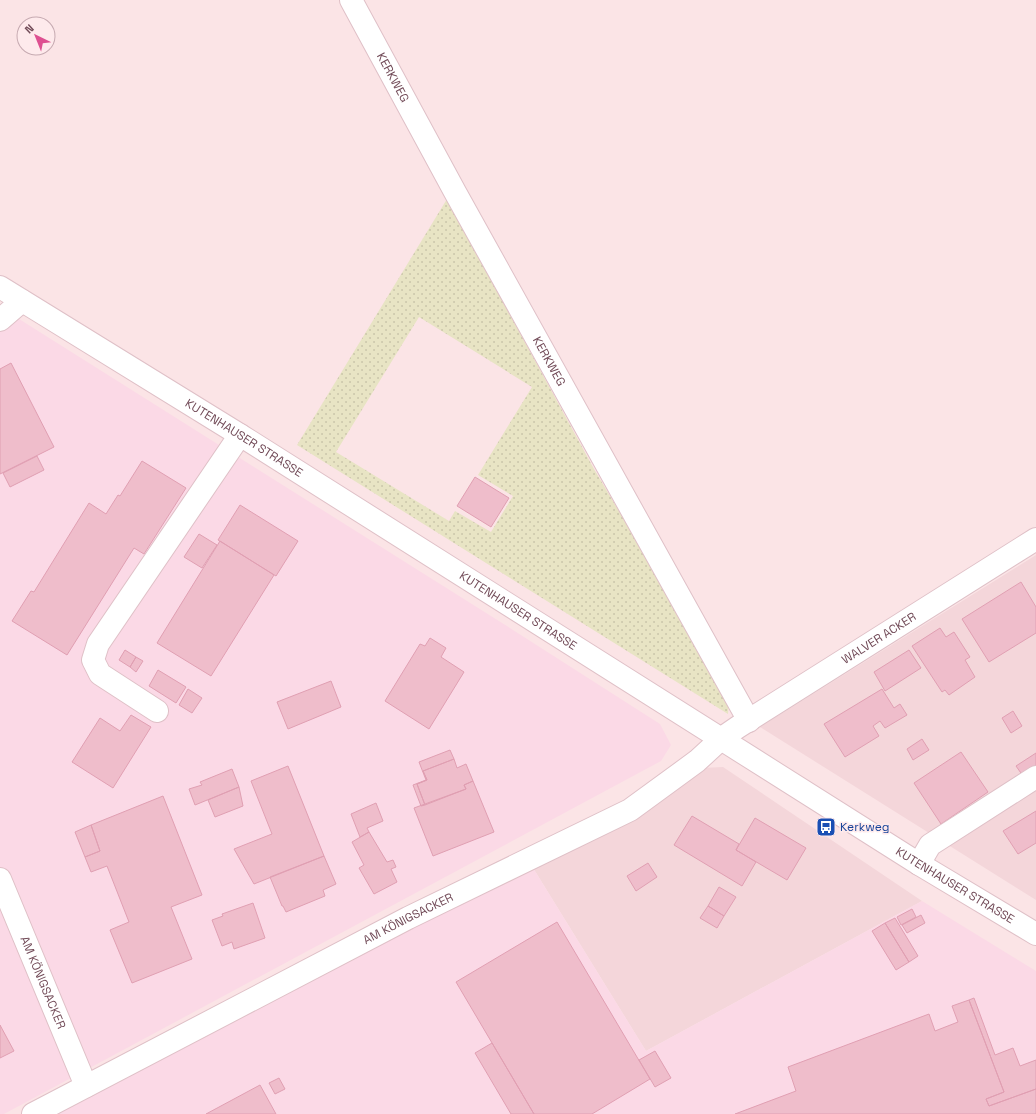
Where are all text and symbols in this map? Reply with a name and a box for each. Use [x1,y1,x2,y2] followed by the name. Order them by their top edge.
[16,16,56,56] north arrow
[22,21,37,36] text: N
[373,50,413,105] street label: KERKWEG
[529,334,569,389] street label: KERKWEG
[182,395,306,481] street label: KUTENHAUSER STRASSE
[456,568,580,654] street label: KUTENHAUSER STRASSE
[839,609,919,668] street label: WALVER ACKER
[815,816,837,838] bus stop icon: Kerkweg
[840,819,889,835] place label: Kerkweg
[893,843,1018,927] street label: KUTENHAUSER STRASSE
[360,889,456,948] street label: AM KÖNIGSACKER
[17,934,69,1031] street label: AM KÖNIGSACKER

